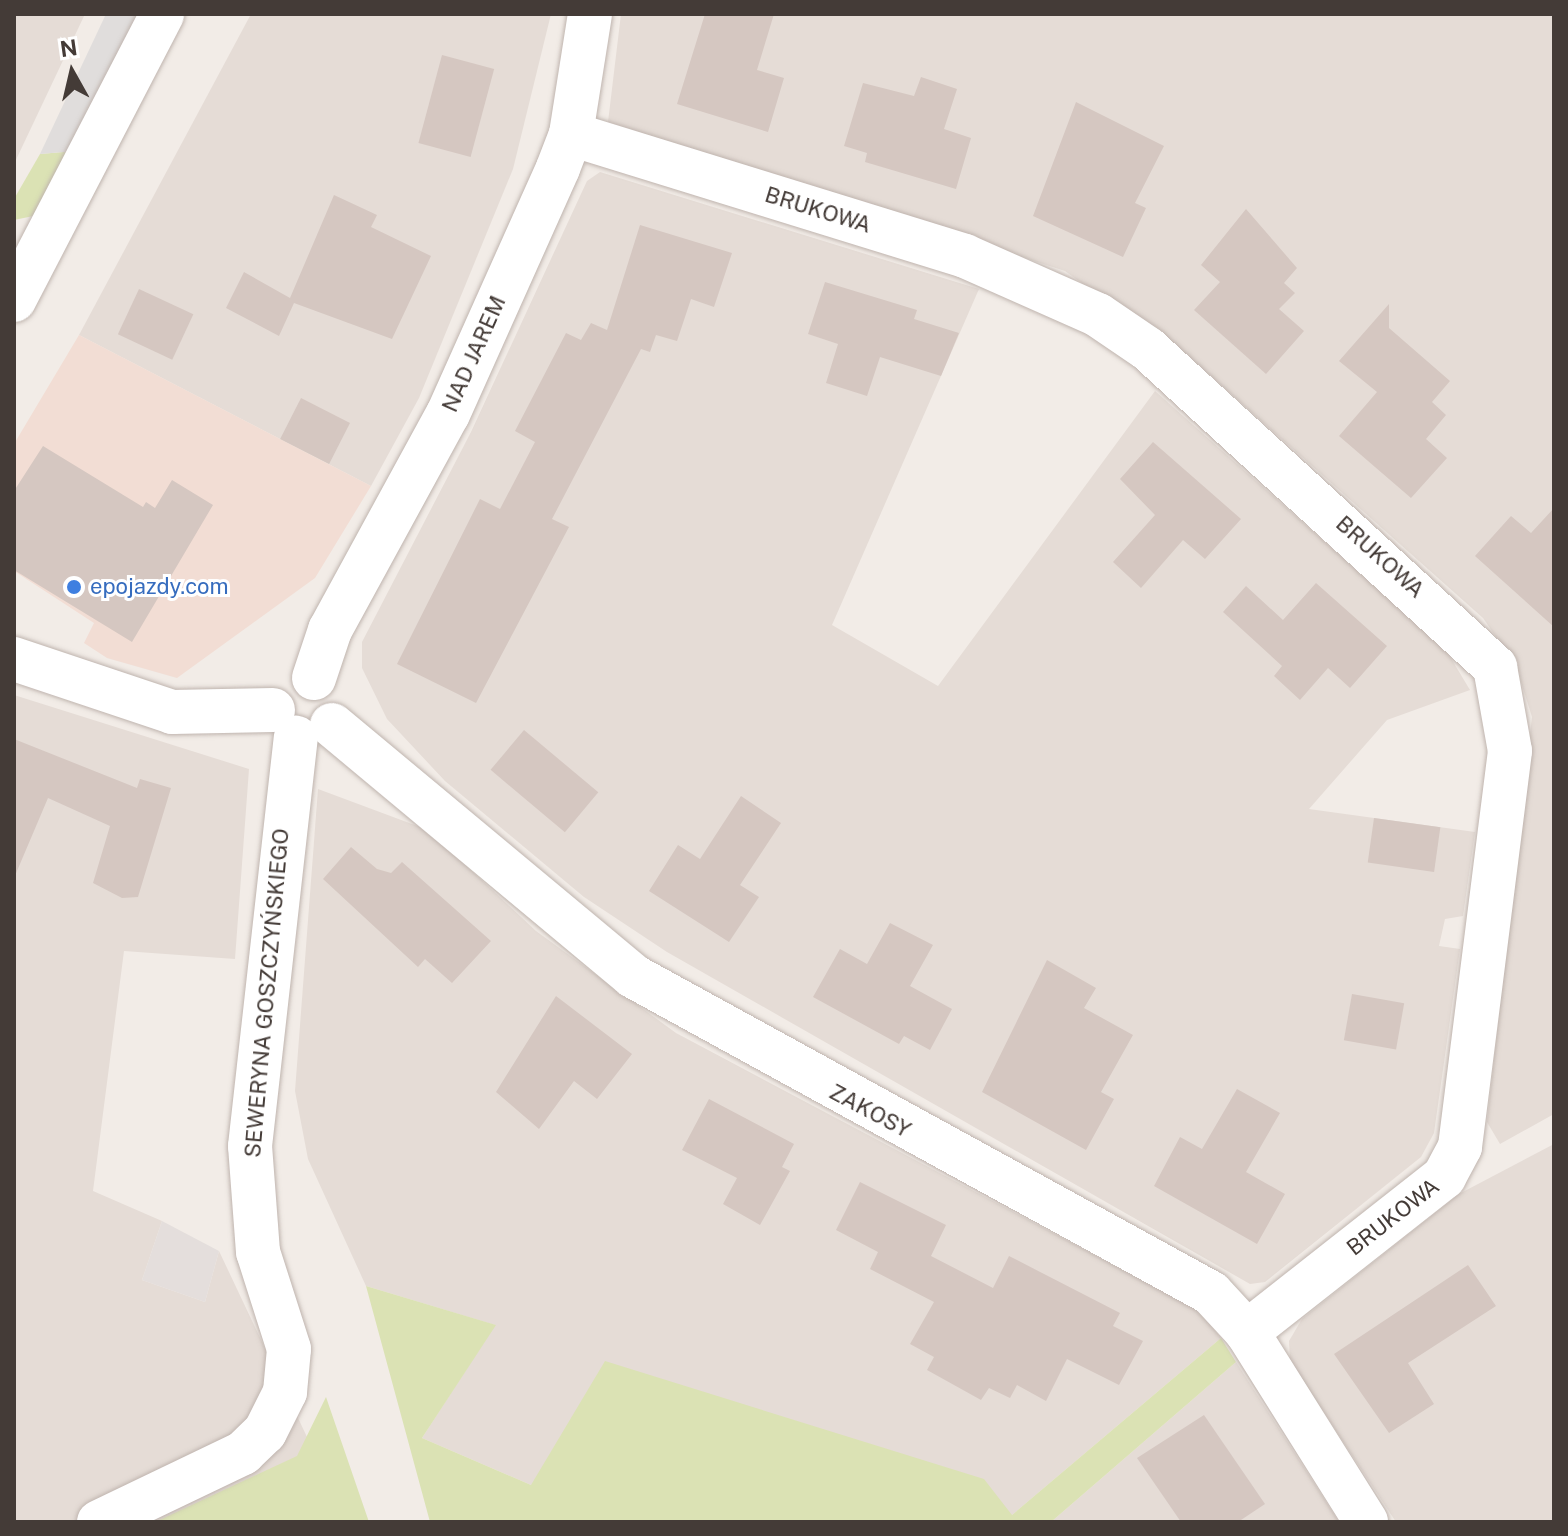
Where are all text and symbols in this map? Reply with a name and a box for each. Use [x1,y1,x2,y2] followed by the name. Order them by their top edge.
[32,32,112,112] north arrow
[58,34,79,62] text: N
[762,181,874,239] street label: BRUKOWA
[437,292,511,416] street label: NAD JAREM
[1330,510,1430,604] street label: BRUKOWA
[90,574,229,600] place label: epojazdy.com
[65,578,83,596] marker: epojazdy.com
[239,827,295,1159] street label: SEWERYNA GOSZCZYŃSKIEGO
[825,1079,915,1143] street label: ZAKOSY
[1342,1173,1444,1261] street label: BRUKOWA

